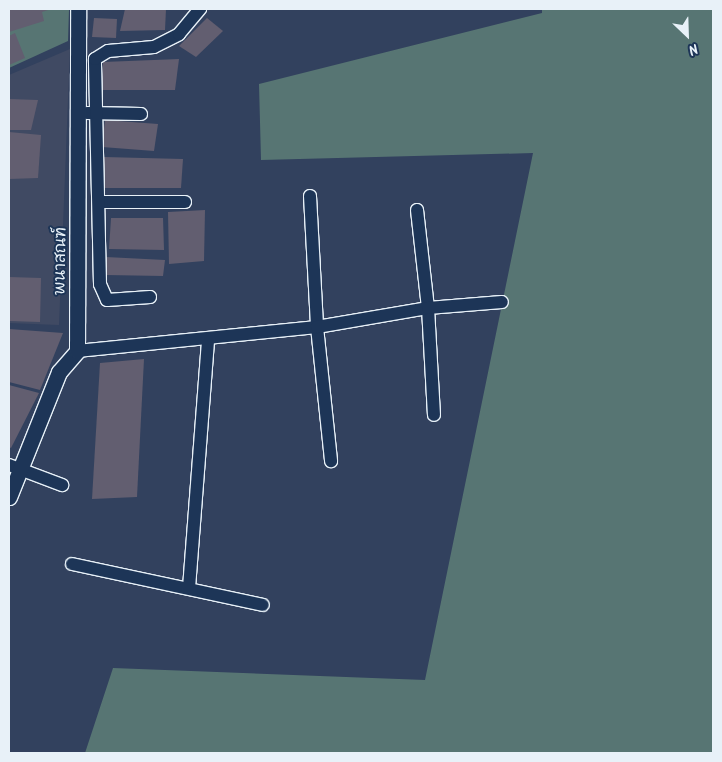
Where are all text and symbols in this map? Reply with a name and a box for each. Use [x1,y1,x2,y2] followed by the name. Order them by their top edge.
[662,10,712,60] north arrow
[685,37,702,61] text: N
[51,227,71,295] street label: พนาสณฑ์

